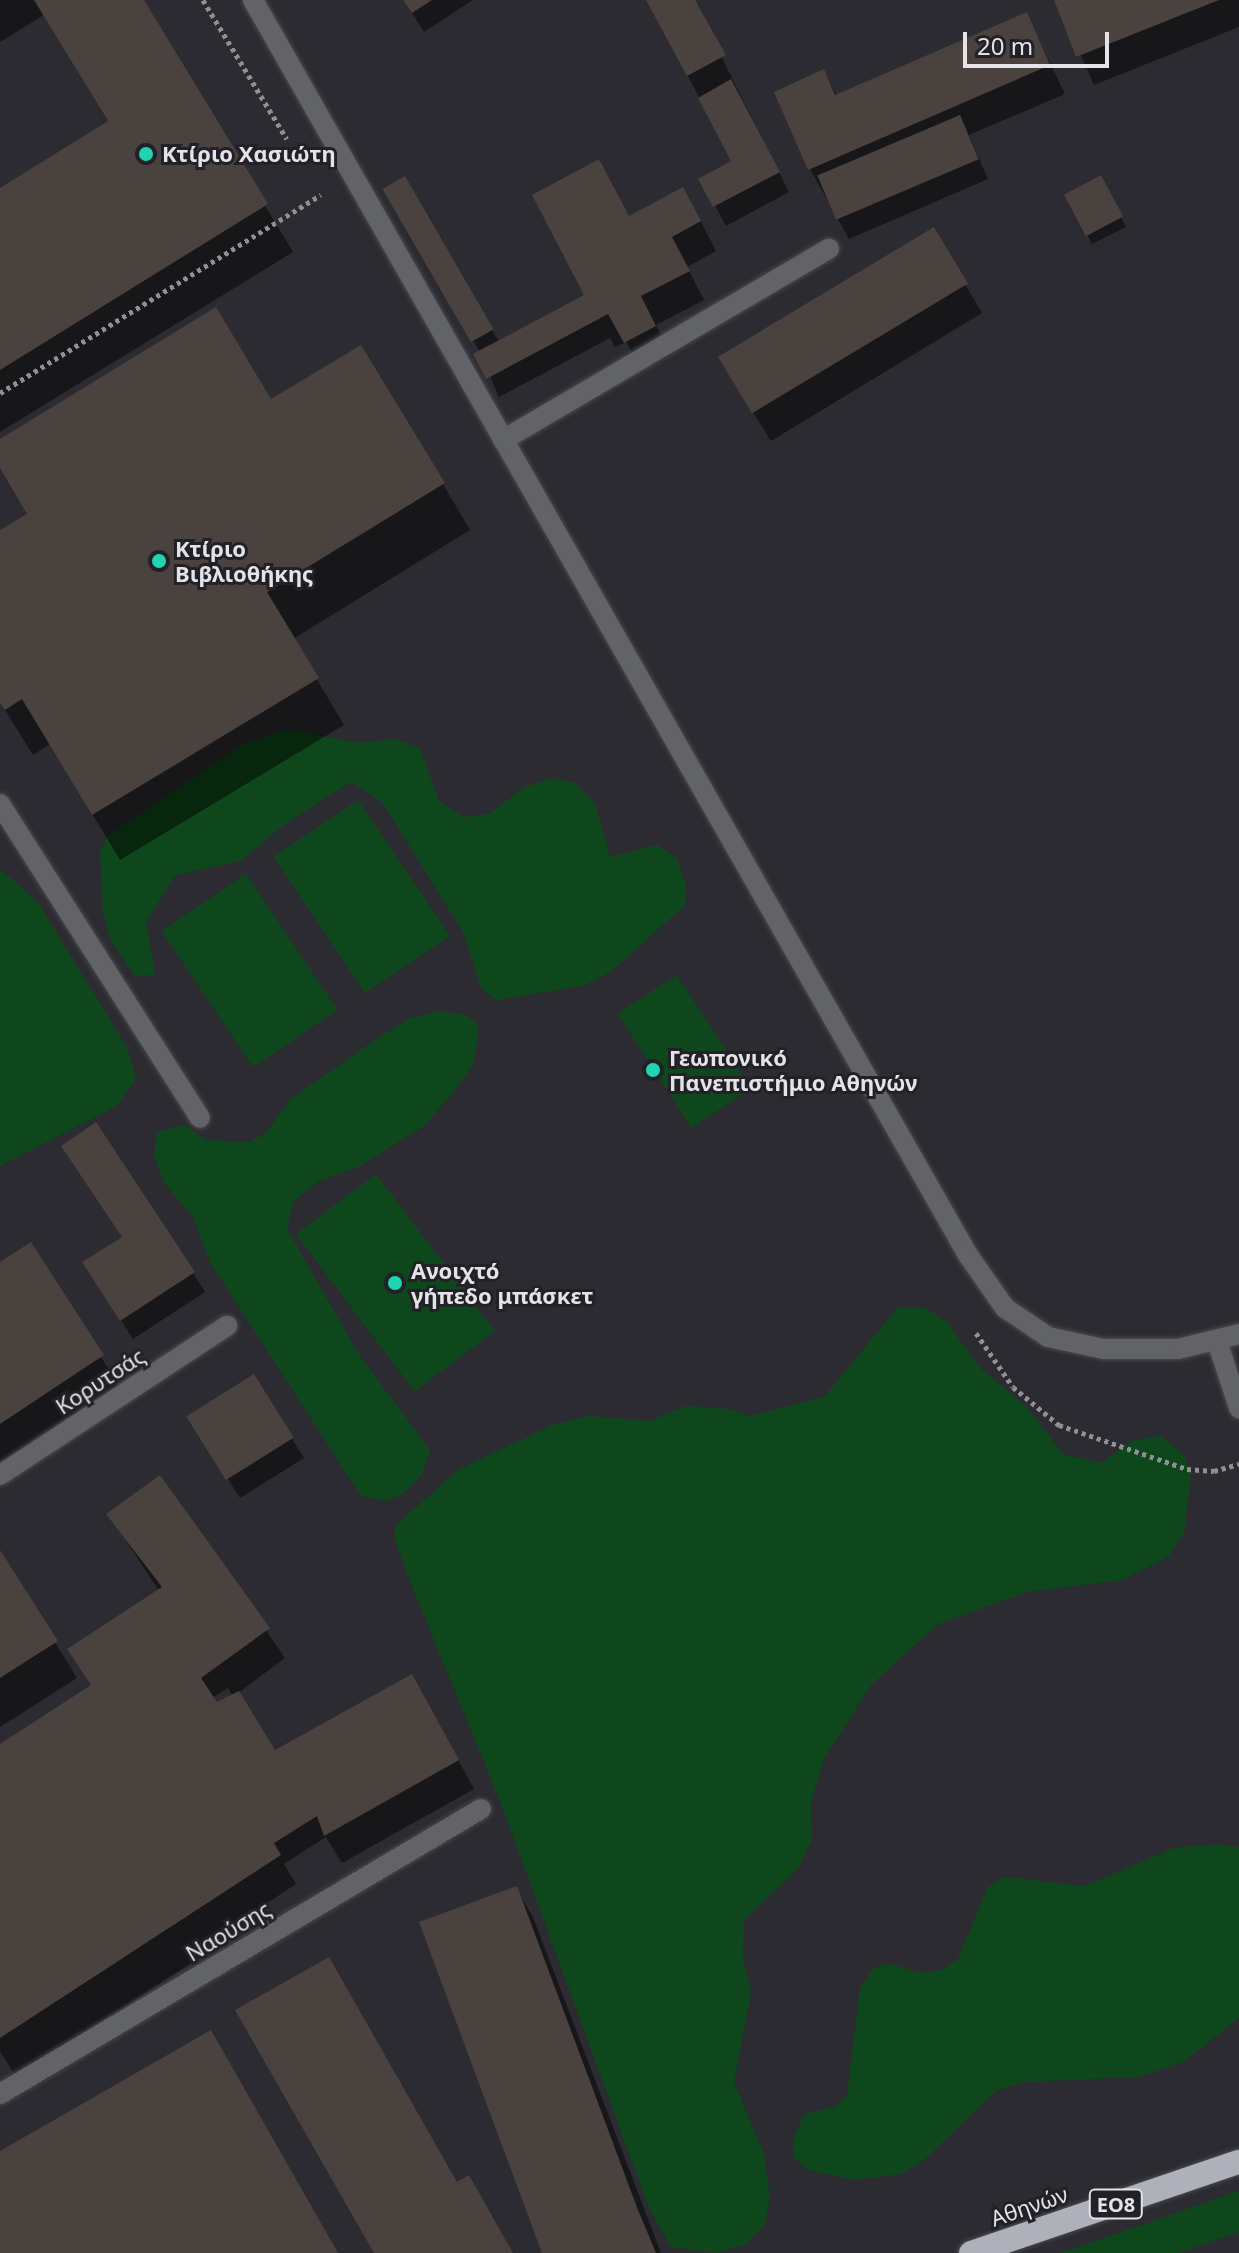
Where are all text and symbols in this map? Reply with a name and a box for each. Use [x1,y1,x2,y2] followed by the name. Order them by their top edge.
[967,16,1113,66] scale bar
[977,29,1033,62] text: 20 m
[162,141,336,167] place label: Κτίριο Χασιώτη
[137,145,155,163] marker: Κτίριο Χασιώτη
[175,535,313,586] place label: Κτίριο Βιβλιοθήκης
[150,552,168,570] marker: Κτίριο Βιβλιοθήκης
[669,1044,917,1096] place label: Γεωπονικό Πανεπιστήμιο Αθηνών
[644,1061,662,1079] marker: Γεωπονικό Πανεπιστήμιο Αθηνών
[411,1257,593,1308] place label: Ανοιχτό γήπεδο μπάσκετ
[386,1274,404,1292] marker: Ανοιχτό γήπεδο μπάσκετ
[51,1343,149,1419] street label: Κορυτσάς
[181,1895,275,1967] street label: Ναούσης
[987,2180,1071,2232] street label: Αθηνών
[1088,2188,1144,2220] road number: ΕΟ8

